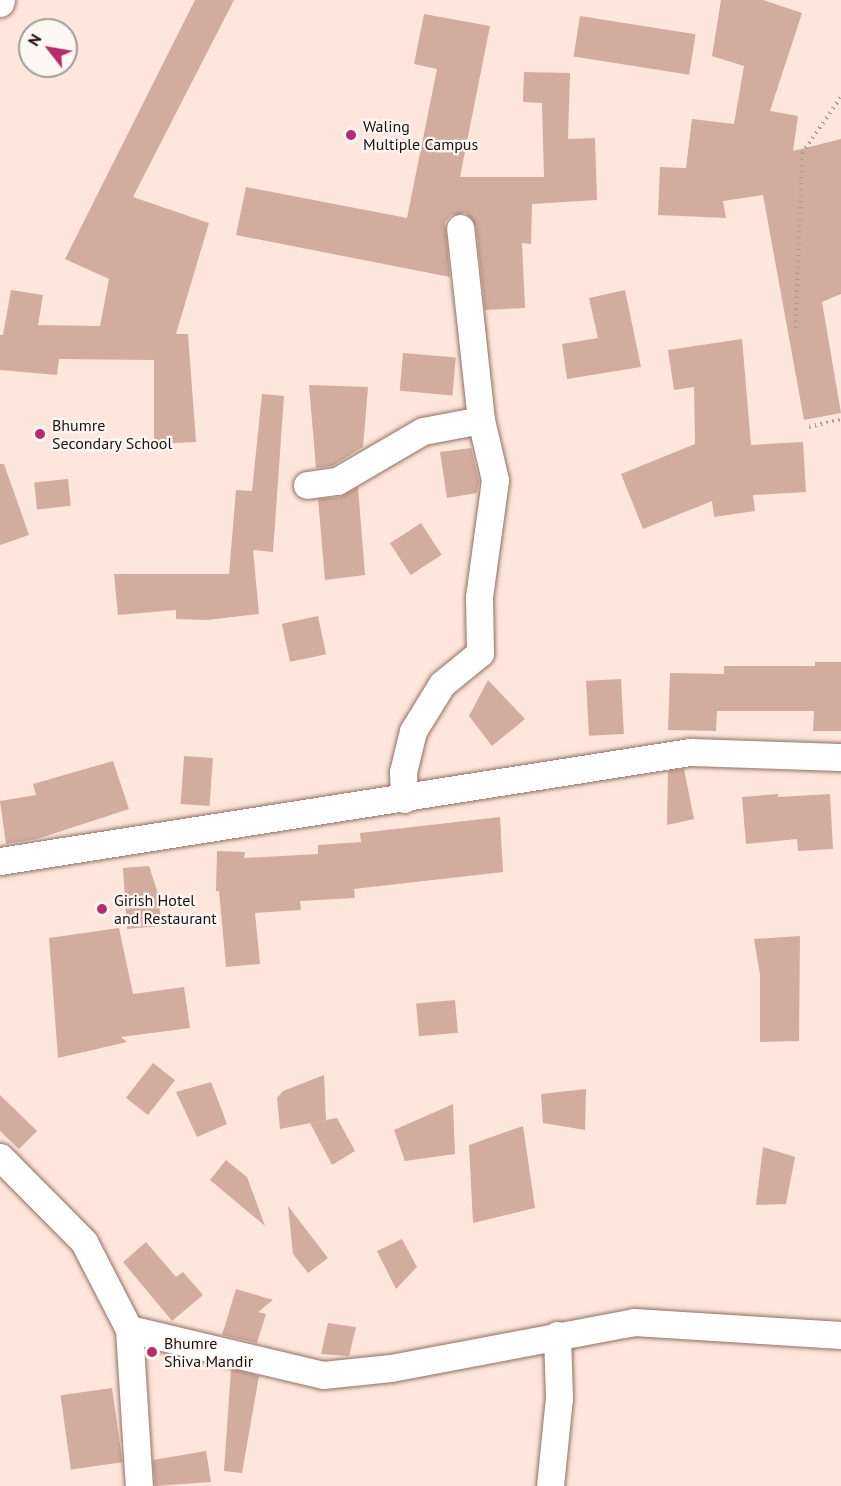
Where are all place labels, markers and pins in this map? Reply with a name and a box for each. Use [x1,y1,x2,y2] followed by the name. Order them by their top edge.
[363,116,478,154] place label: Waling Multiple Campus
[344,128,358,142] marker: Waling Multiple Campus
[52,415,173,453] place label: Bhumre Secondary School
[33,427,47,441] marker: Bhumre Secondary School
[114,890,217,928] place label: Girish Hotel and Restaurant
[95,902,109,916] marker: Girish Hotel and Restaurant
[164,1333,253,1371] place label: Bhumre Shiva Mandir
[145,1345,159,1359] marker: Bhumre Shiva Mandir

